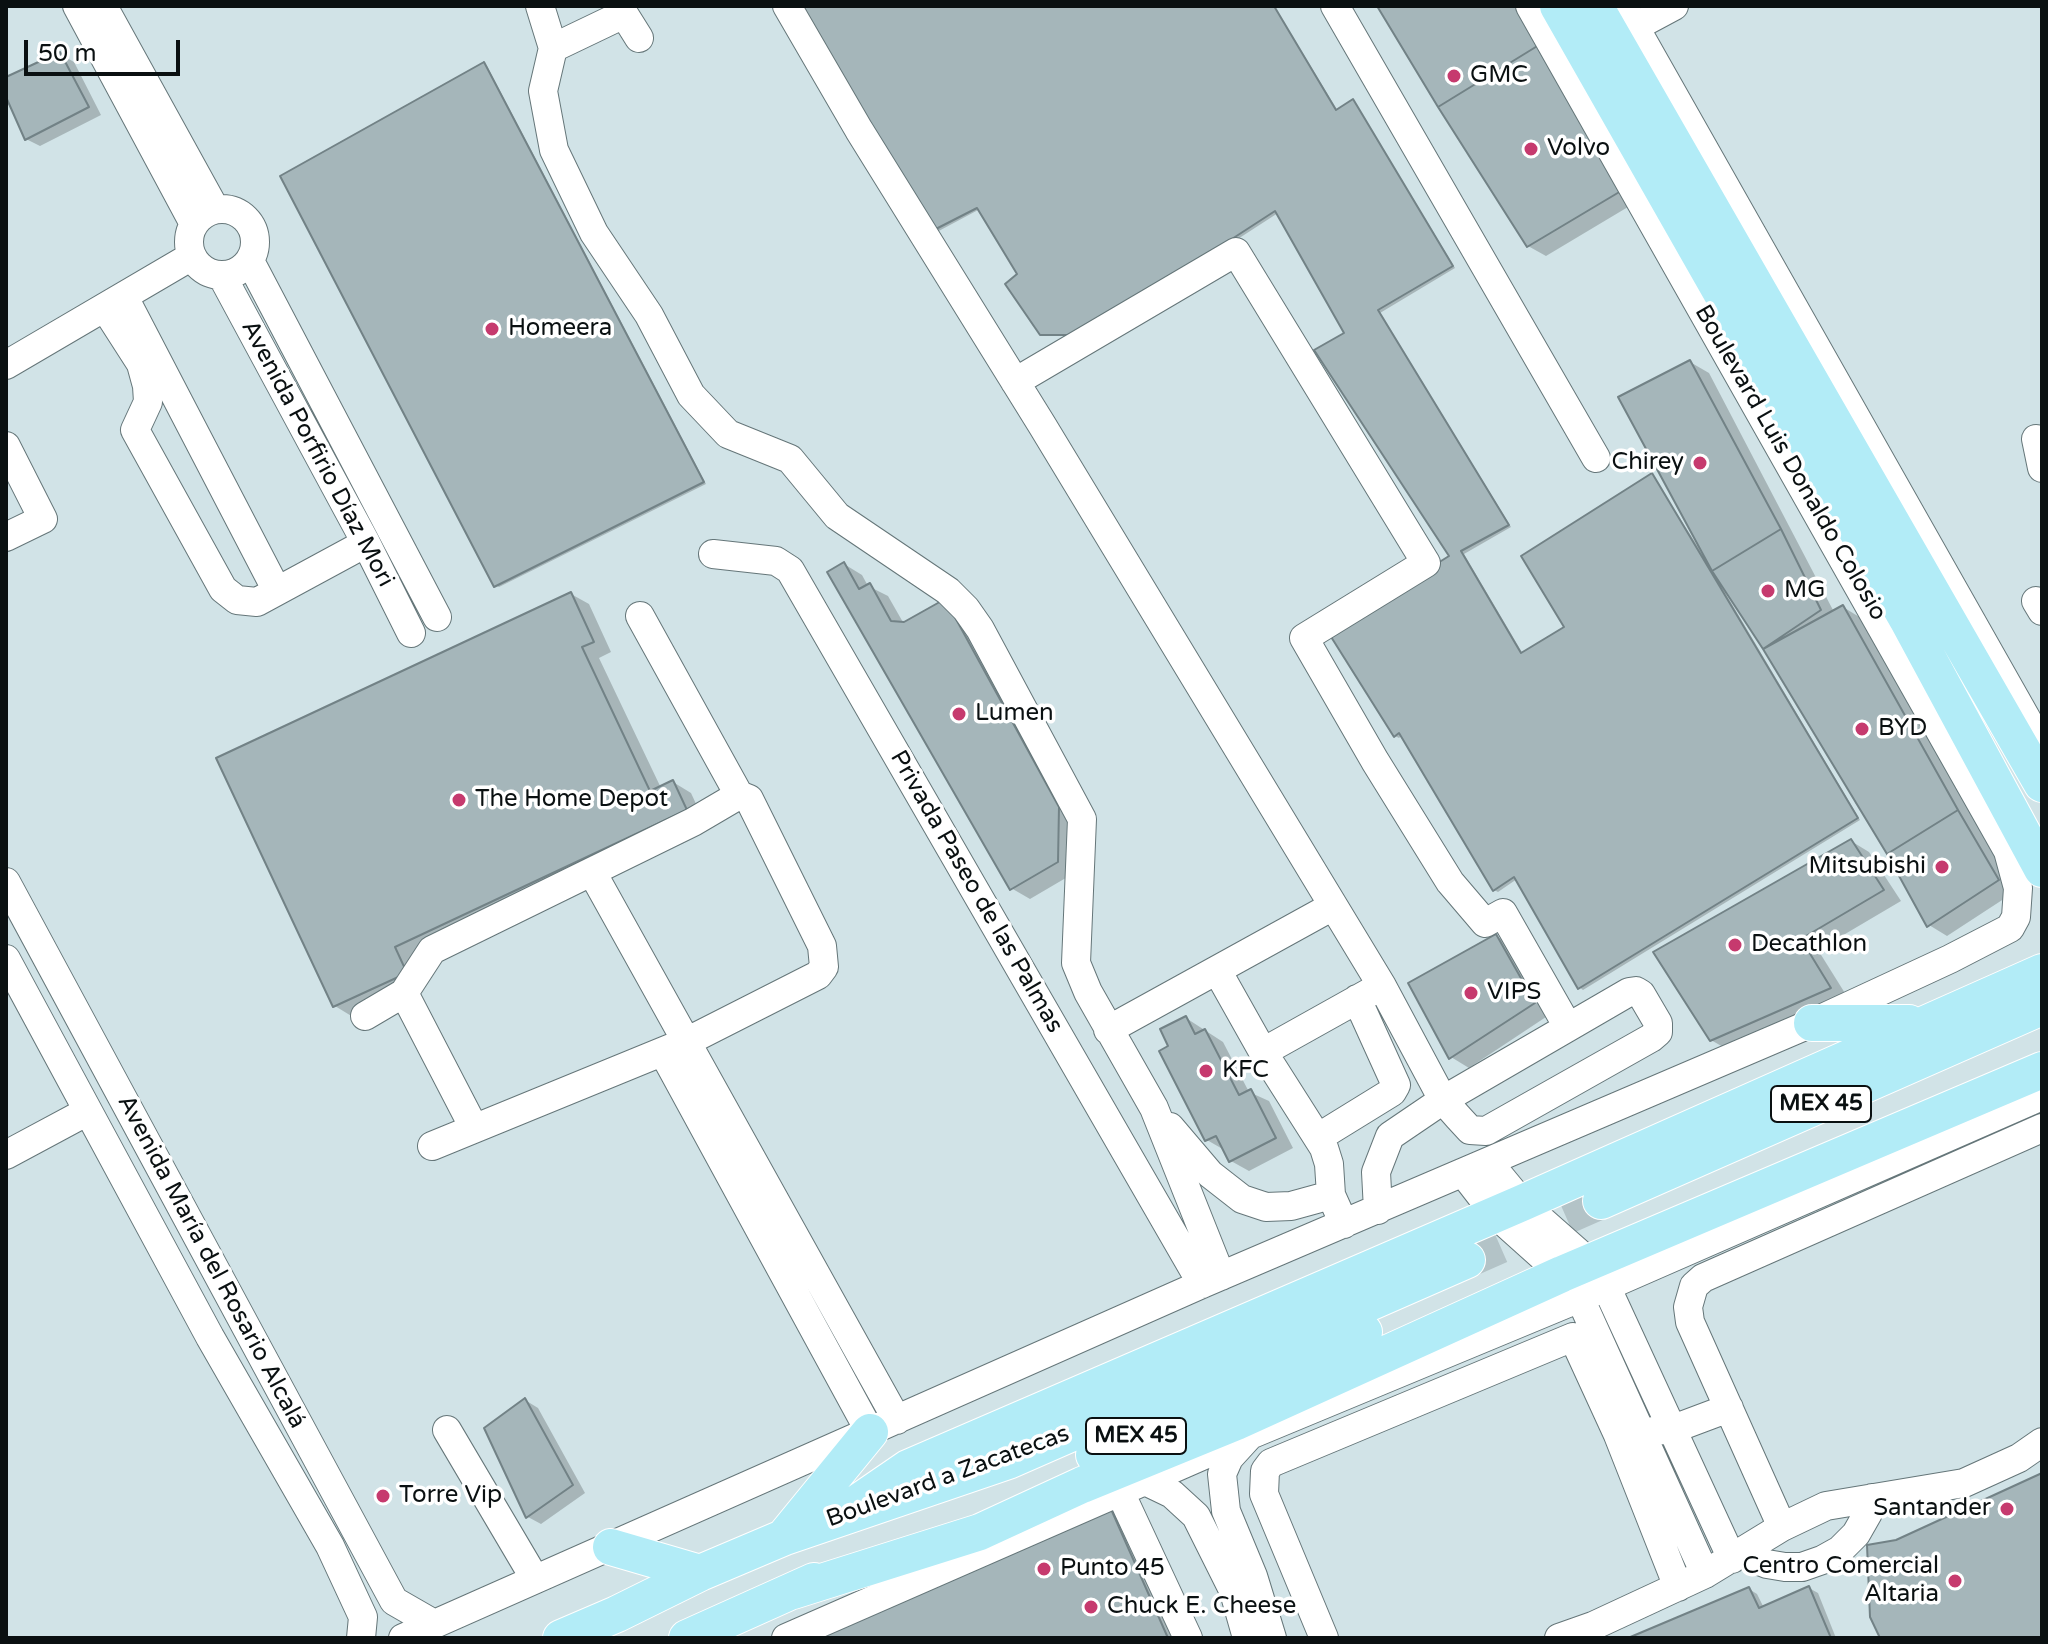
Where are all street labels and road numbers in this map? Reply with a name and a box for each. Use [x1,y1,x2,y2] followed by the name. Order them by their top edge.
[1688,300,1892,626] street label: Boulevard Luis Donaldo Colosio
[234,316,400,592] street label: Avenida Porfirio Díaz Mori
[883,746,1069,1038] street label: Privada Paseo de las Palmas
[1771,1086,1871,1122] road number: MEX 45
[111,1090,311,1434] street label: Avenida María del Rosario Alcalá
[1086,1418,1186,1454] road number: MEX 45
[823,1420,1073,1534] street label: Boulevard a Zacatecas

